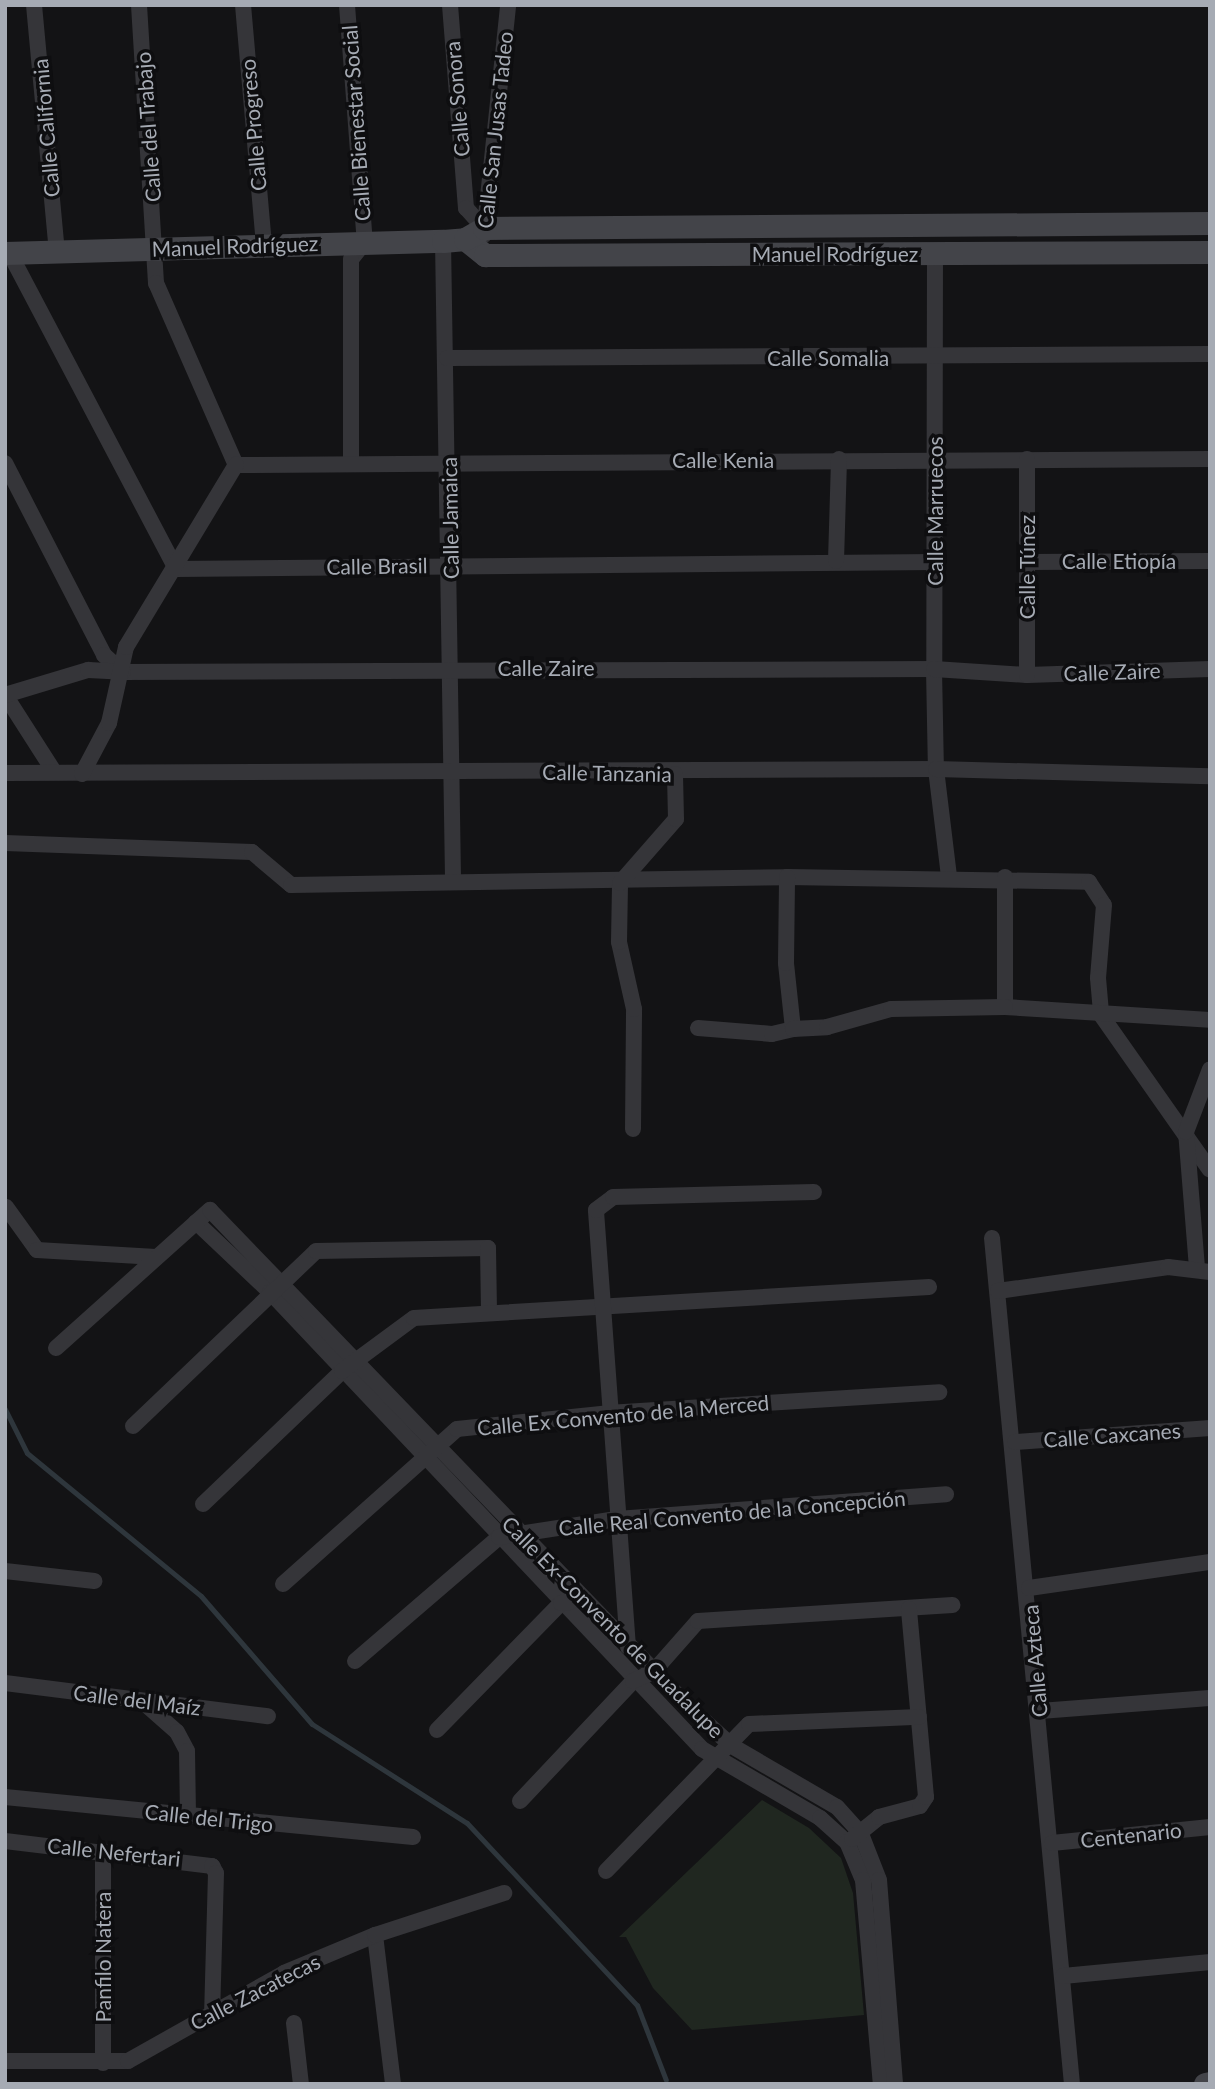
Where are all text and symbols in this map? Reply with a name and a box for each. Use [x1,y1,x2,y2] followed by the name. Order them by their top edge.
[337,24,375,222] street label: Calle Bienestar Social
[472,30,518,230] street label: Calle San Jusas Tadeo
[439,40,475,158] street label: Calle Sonora
[130,51,166,203] street label: Calle del Trabajo
[27,58,65,198] street label: Calle California
[235,58,271,192] street label: Calle Progreso
[151,231,319,261] street label: Manuel Rodríguez
[752,241,918,267] street label: Manuel Rodríguez
[767,345,889,371] street label: Calle Somalia
[922,436,948,586] street label: Calle Marruecos
[672,447,774,473] street label: Calle Kenia
[436,456,464,580] street label: Calle Jamaica
[1014,514,1040,620] street label: Calle Túnez
[1062,548,1176,574] street label: Calle Etiopía
[326,553,428,579] street label: Calle Brasil
[497,655,595,681] street label: Calle Zaire
[1063,658,1161,686] street label: Calle Zaire
[542,759,672,787] street label: Calle Tanzania
[476,1390,770,1440] street label: Calle Ex Convento de la Merced
[1042,1418,1182,1452] street label: Calle Caxcanes
[557,1485,907,1541] street label: Calle Real Convento de la Concepción
[497,1511,729,1743] street label: Calle Ex-Convento de Guadalupe
[1017,1603,1053,1719] street label: Calle Azteca
[72,1680,202,1720] street label: Calle del Maíz
[143,1799,275,1837] street label: Calle del Trigo
[1079,1817,1183,1853] street label: Centenario
[46,1832,182,1872] street label: Calle Nefertari
[90,1891,116,2023] street label: Panfilo Natera
[186,1948,324,2036] street label: Calle Zacatecas

